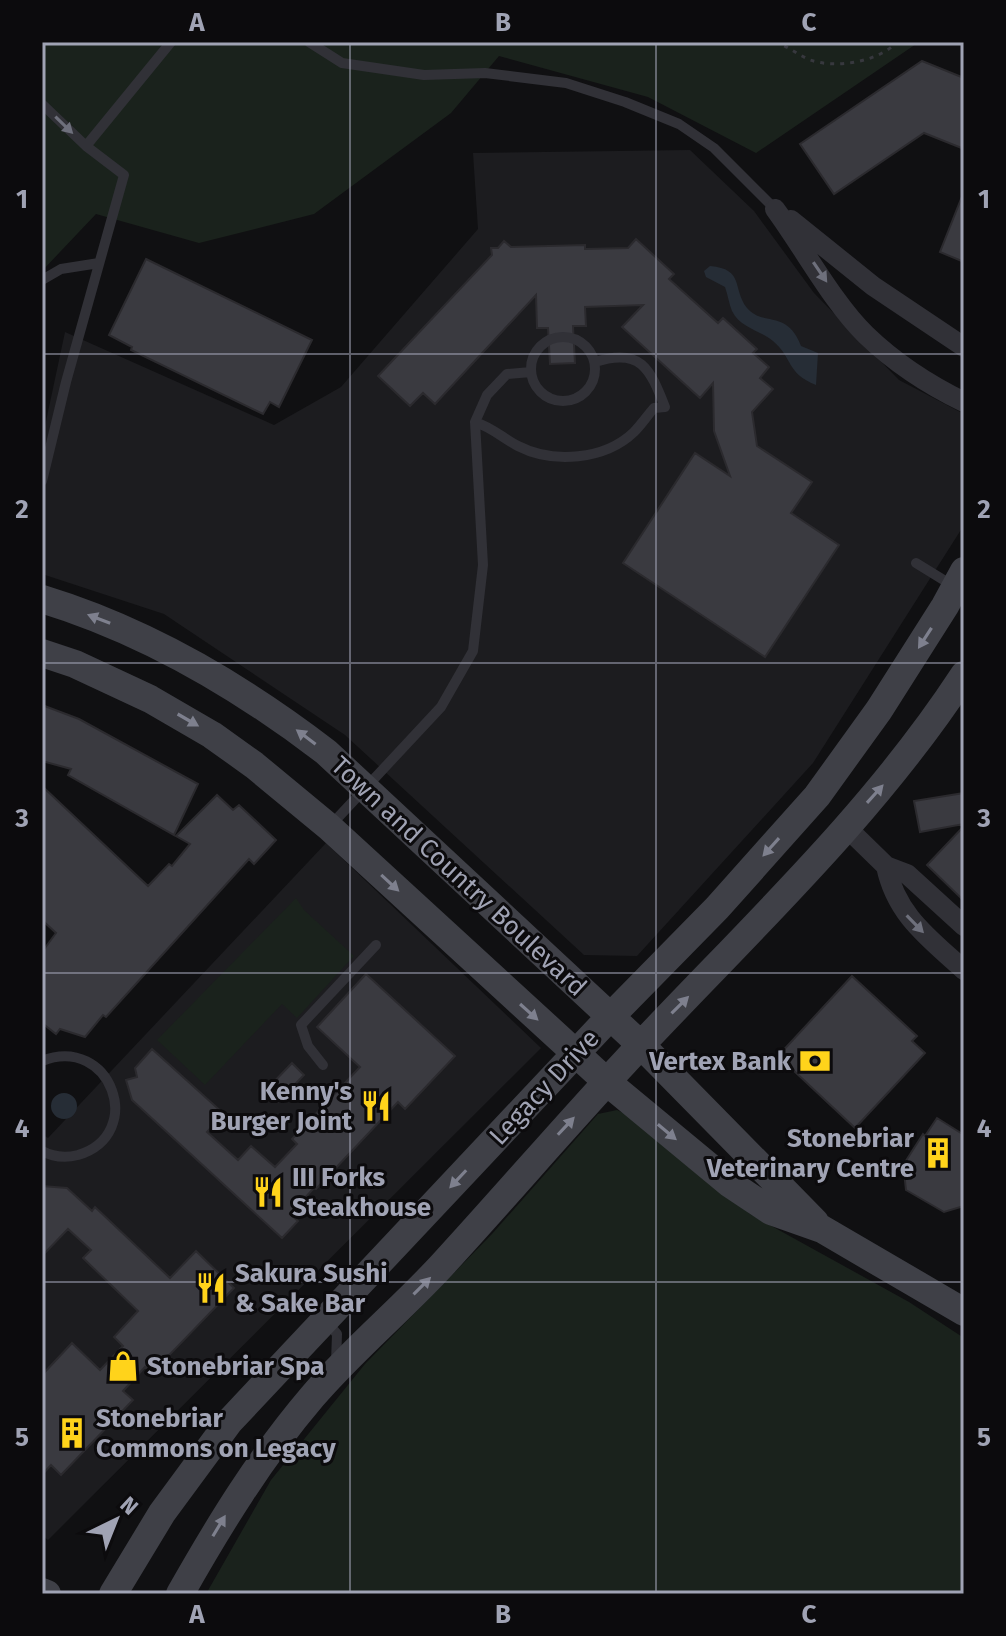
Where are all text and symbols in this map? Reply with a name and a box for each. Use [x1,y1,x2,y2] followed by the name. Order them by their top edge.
[188,7,205,38] text: A
[495,7,511,38] text: B
[802,7,817,38] text: C
[54,115,73,134] one-way arrow
[16,184,28,215] text: 1
[978,184,990,215] text: 1
[812,262,827,283] one-way arrow
[15,494,29,525] text: 2
[977,494,991,525] text: 2
[87,612,111,625] one-way arrow
[918,627,932,649] one-way arrow
[177,713,199,727] one-way arrow
[295,729,316,745] one-way arrow
[325,750,593,1003] street label: Town and Country Boulevard
[866,784,884,803] one-way arrow
[14,803,29,834] text: 3
[976,803,991,834] text: 3
[762,837,780,857] one-way arrow
[380,874,399,892] one-way arrow
[906,914,924,933] one-way arrow
[670,997,689,1015] one-way arrow
[519,1002,538,1020] one-way arrow
[483,1023,606,1152] street label: Legacy Drive
[798,1044,832,1078] bank icon: Vertex Bank
[648,1046,792,1077] place label: Vertex Bank
[210,1076,353,1137] place label: Kenny's Burger Joint
[359,1089,393,1123] restaurant icon: Kenny's Burger Joint
[15,1113,30,1144] text: 4
[977,1113,992,1144] text: 4
[556,1117,574,1136] one-way arrow
[657,1123,677,1140] one-way arrow
[706,1123,915,1184] place label: Stonebriar Veterinary Centre
[921,1136,955,1170] building icon: Stonebriar Veterinary Centre
[292,1162,431,1223] place label: III Forks Steakhouse
[449,1169,467,1188] one-way arrow
[251,1175,285,1209] restaurant icon: III Forks Steakhouse
[235,1258,388,1319] place label: Sakura Sushi & Sake Bar
[194,1271,228,1305] restaurant icon: Sakura Sushi & Sake Bar
[412,1277,431,1296] one-way arrow
[106,1349,140,1383] shop icon: Stonebriar Spa
[147,1351,324,1382] place label: Stonebriar Spa
[96,1403,336,1464] place label: Stonebriar Commons on Legacy
[55,1416,89,1450] building icon: Stonebriar Commons on Legacy
[15,1422,29,1453] text: 5
[977,1422,991,1453] text: 5
[76,1480,156,1560] north arrow
[115,1491,144,1521] text: N
[211,1515,225,1537] one-way arrow
[188,1599,205,1630] text: A
[495,1599,511,1630] text: B
[802,1599,817,1630] text: C

